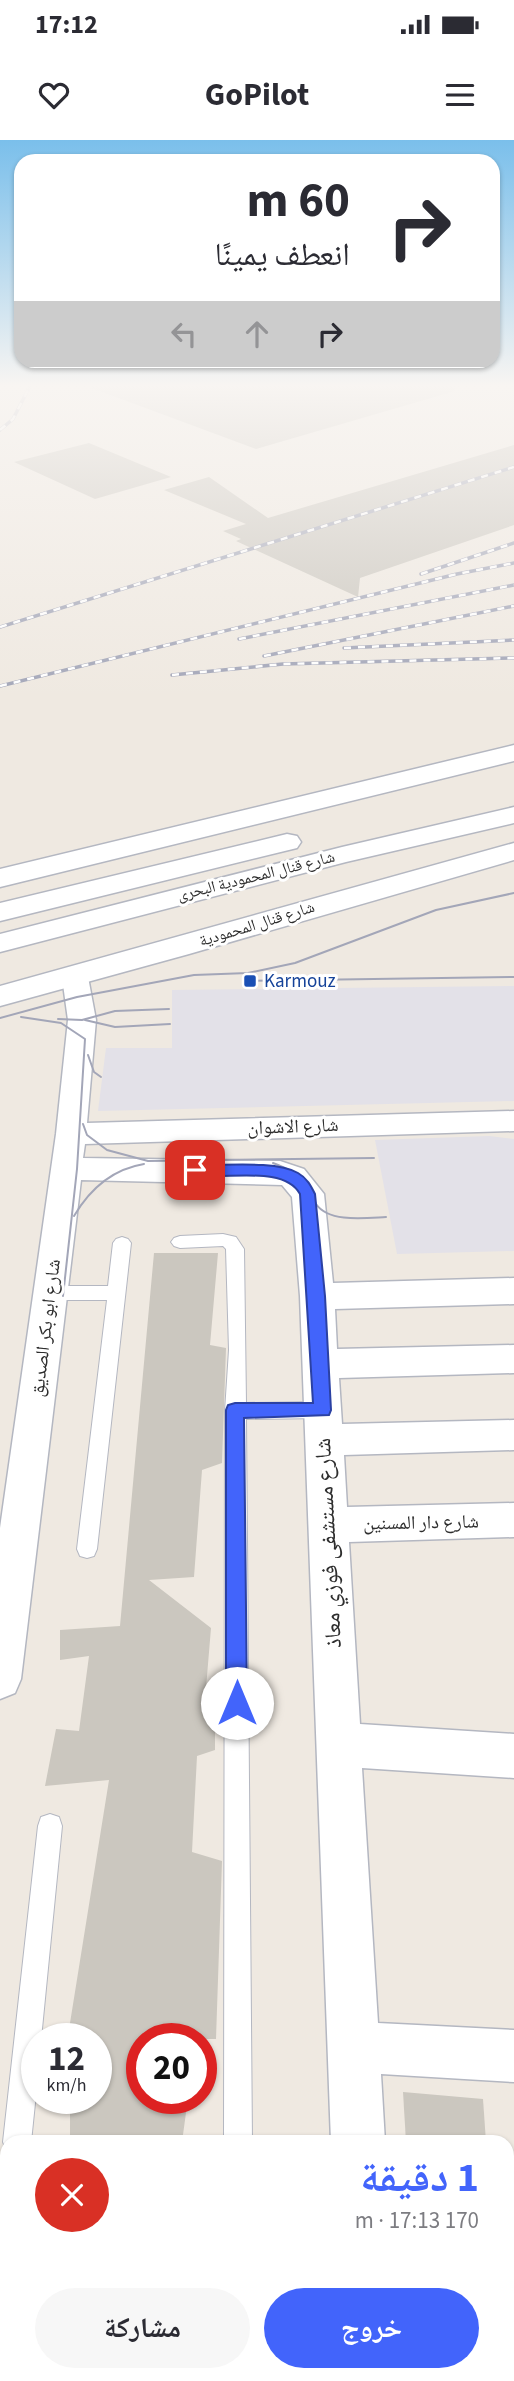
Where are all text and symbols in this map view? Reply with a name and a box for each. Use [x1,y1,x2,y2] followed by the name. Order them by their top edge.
[35,6,98,43] text: 17:12
[205,72,309,118] text: GoPilot
[35,76,73,114] icon: heart
[441,76,479,114] icon: menu
[246,166,350,236] text: 60 m
[374,182,465,273] icon: right
[215,232,350,278] text: انعطف يمينًا
[165,315,203,353] icon: left
[238,315,276,353] icon: ahead
[311,315,349,353] icon: right
[175,846,337,906] street label: شارع قنال المحمودية البحرى
[197,896,317,952] street label: شارع قنال المحمودية
[264,968,336,995] place label: Karmouz
[242,973,258,989] marker: Karmouz
[247,1112,339,1142] street label: شارع الاشوان
[165,1140,225,1200] pin
[176,1151,214,1189] icon: arrive
[24,1257,68,1399] street label: شارع ابو بكر الصديق
[306,1437,352,1649] street label: شارع مستشفى فوزي معاذ
[363,1508,479,1538] street label: شارع دار المسنين
[200,1666,274,1740] position arrow
[126,2023,217,2114] speed limit sign: 20
[48,2034,85,2084] text: 12
[47,2073,86,2098] text: km/h
[360,2148,479,2208] text: 1 دقيقة
[35,2158,109,2232] button: close
[355,2204,479,2237] text: 170 m · 17:13
[35,2288,250,2368] button: مشاركة
[264,2288,479,2368] button: خروج

